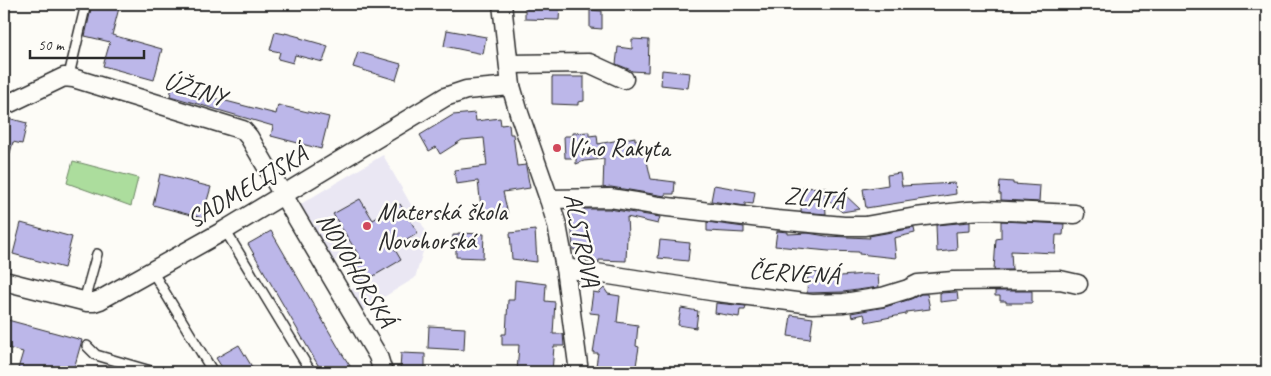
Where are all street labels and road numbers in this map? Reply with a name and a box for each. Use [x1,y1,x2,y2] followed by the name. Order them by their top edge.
[160,64,233,115] street label: ÚŽINY
[181,137,316,236] street label: SADMELIJSKÁ
[783,179,849,217] street label: ZLATÁ
[557,190,608,290] street label: ALSTROVA
[309,207,404,336] street label: NOVOHORSKÁ
[748,254,844,292] street label: ČERVENÁ

